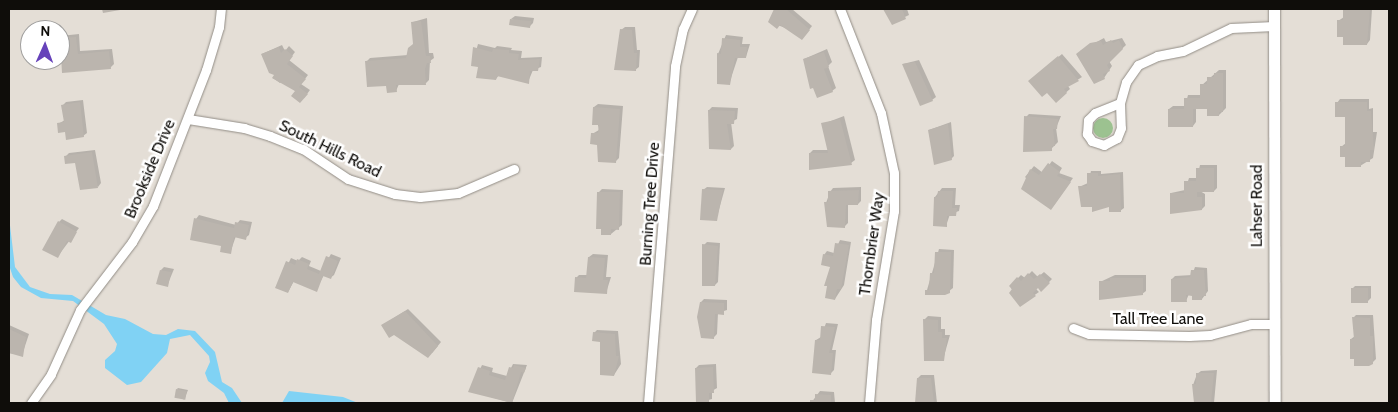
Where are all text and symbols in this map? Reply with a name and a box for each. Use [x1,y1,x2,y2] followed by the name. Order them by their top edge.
[20,20,70,70] north arrow
[40,22,51,40] text: N
[276,116,384,182] street label: South Hills Road
[121,117,179,221] street label: Brookside Drive
[636,142,664,266] street label: Burning Tree Drive
[1247,165,1267,247] street label: Lahser Road
[855,191,889,297] street label: Thornbrier Way
[1112,309,1204,329] street label: Tall Tree Lane

